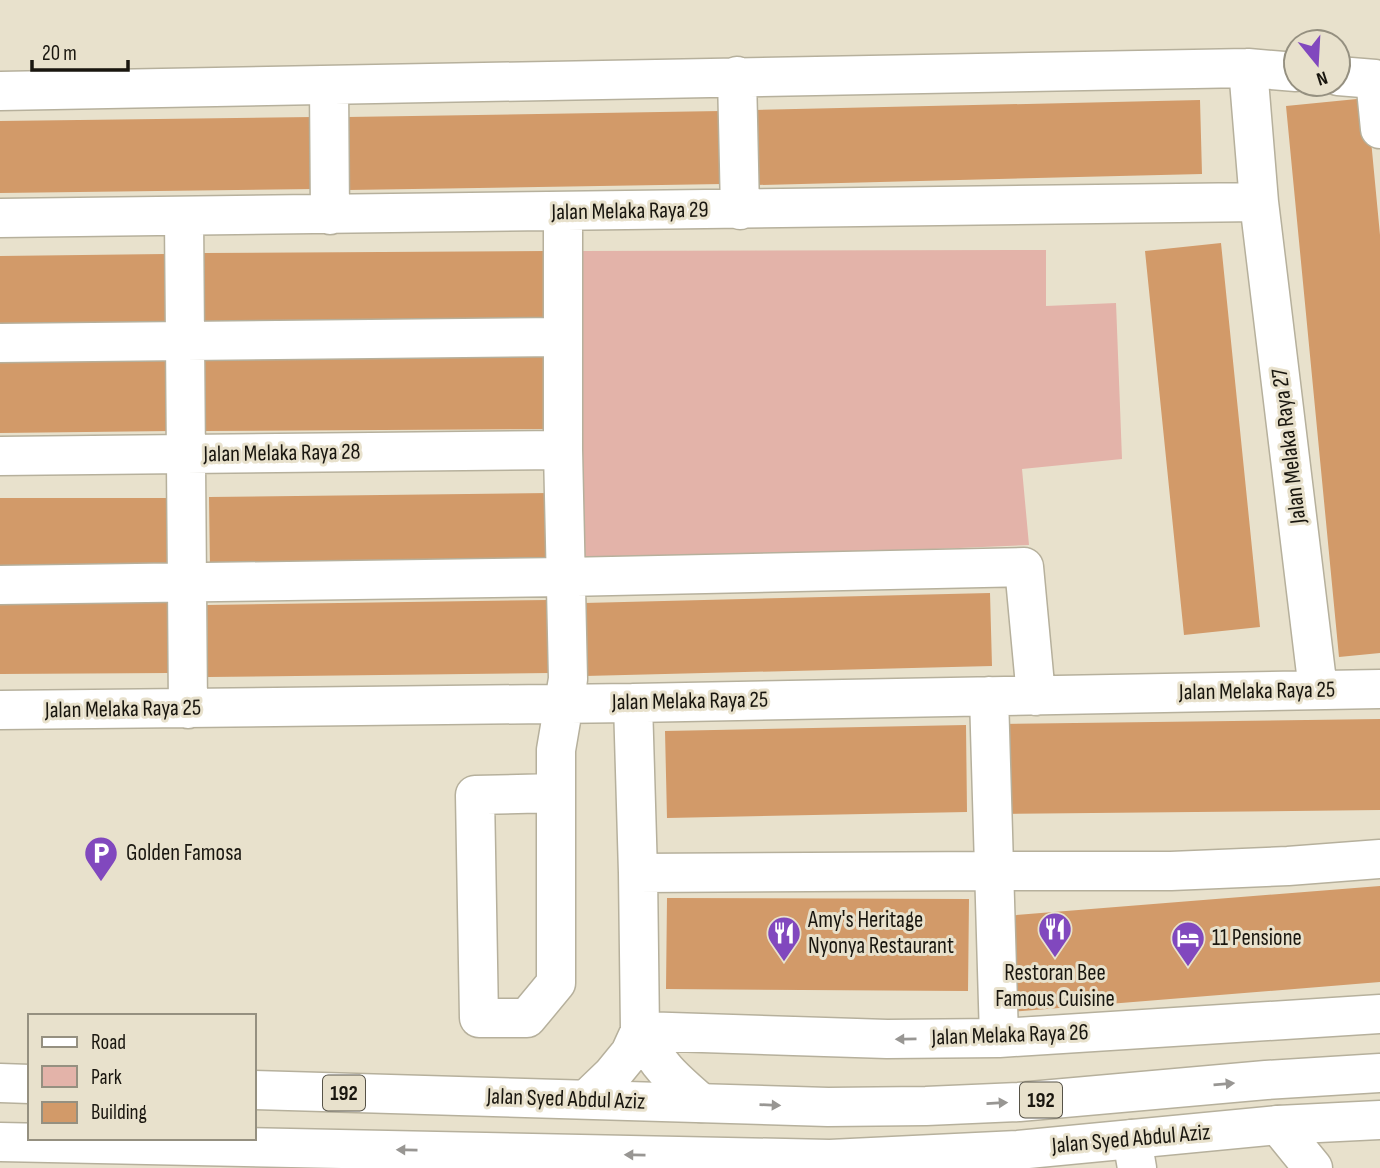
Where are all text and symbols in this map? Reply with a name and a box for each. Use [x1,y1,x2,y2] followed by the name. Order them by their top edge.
[32,28,128,72] scale bar
[1282,28,1352,98] north arrow
[42,41,77,66] text: 20 m
[1313,65,1330,90] text: N
[550,196,709,226] street label: Jalan Melaka Raya 29
[1266,367,1313,526] street label: Jalan Melaka Raya 27
[202,438,361,468] street label: Jalan Melaka Raya 28
[1178,676,1335,706] street label: Jalan Melaka Raya 25
[611,686,768,716] street label: Jalan Melaka Raya 25
[44,694,201,724] street label: Jalan Melaka Raya 25
[82,834,120,883] parking icon: Golden Famosa
[126,839,242,867] place label: Golden Famosa
[807,906,954,960] place label: Amy's Heritage Nyonya Restaurant
[1036,910,1074,959] restaurant icon: Restoran Bee Famous Cuisine
[765,914,803,963] restaurant icon: Amy's Heritage Nyonya Restaurant
[1169,919,1207,968] hotel icon: 11 Pensione
[1212,924,1302,952] place label: 11 Pensione
[995,959,1115,1013] place label: Restoran Bee Famous Cuisine
[28,1014,256,1140] legend
[930,1018,1089,1052] street label: Jalan Melaka Raya 26
[91,1030,126,1055] text: Road
[895,1033,917,1044] one-way arrow
[91,1065,122,1090] text: Park
[323,1076,365,1110] road number: 192
[1213,1078,1235,1089] one-way arrow
[485,1082,646,1116] street label: Jalan Syed Abdul Aziz
[1020,1082,1062,1118] road number: 192
[986,1097,1008,1108] one-way arrow
[91,1100,147,1125] text: Building
[759,1100,781,1111] one-way arrow
[1050,1118,1211,1160] street label: Jalan Syed Abdul Aziz
[396,1145,418,1156] one-way arrow
[623,1150,645,1161] one-way arrow

